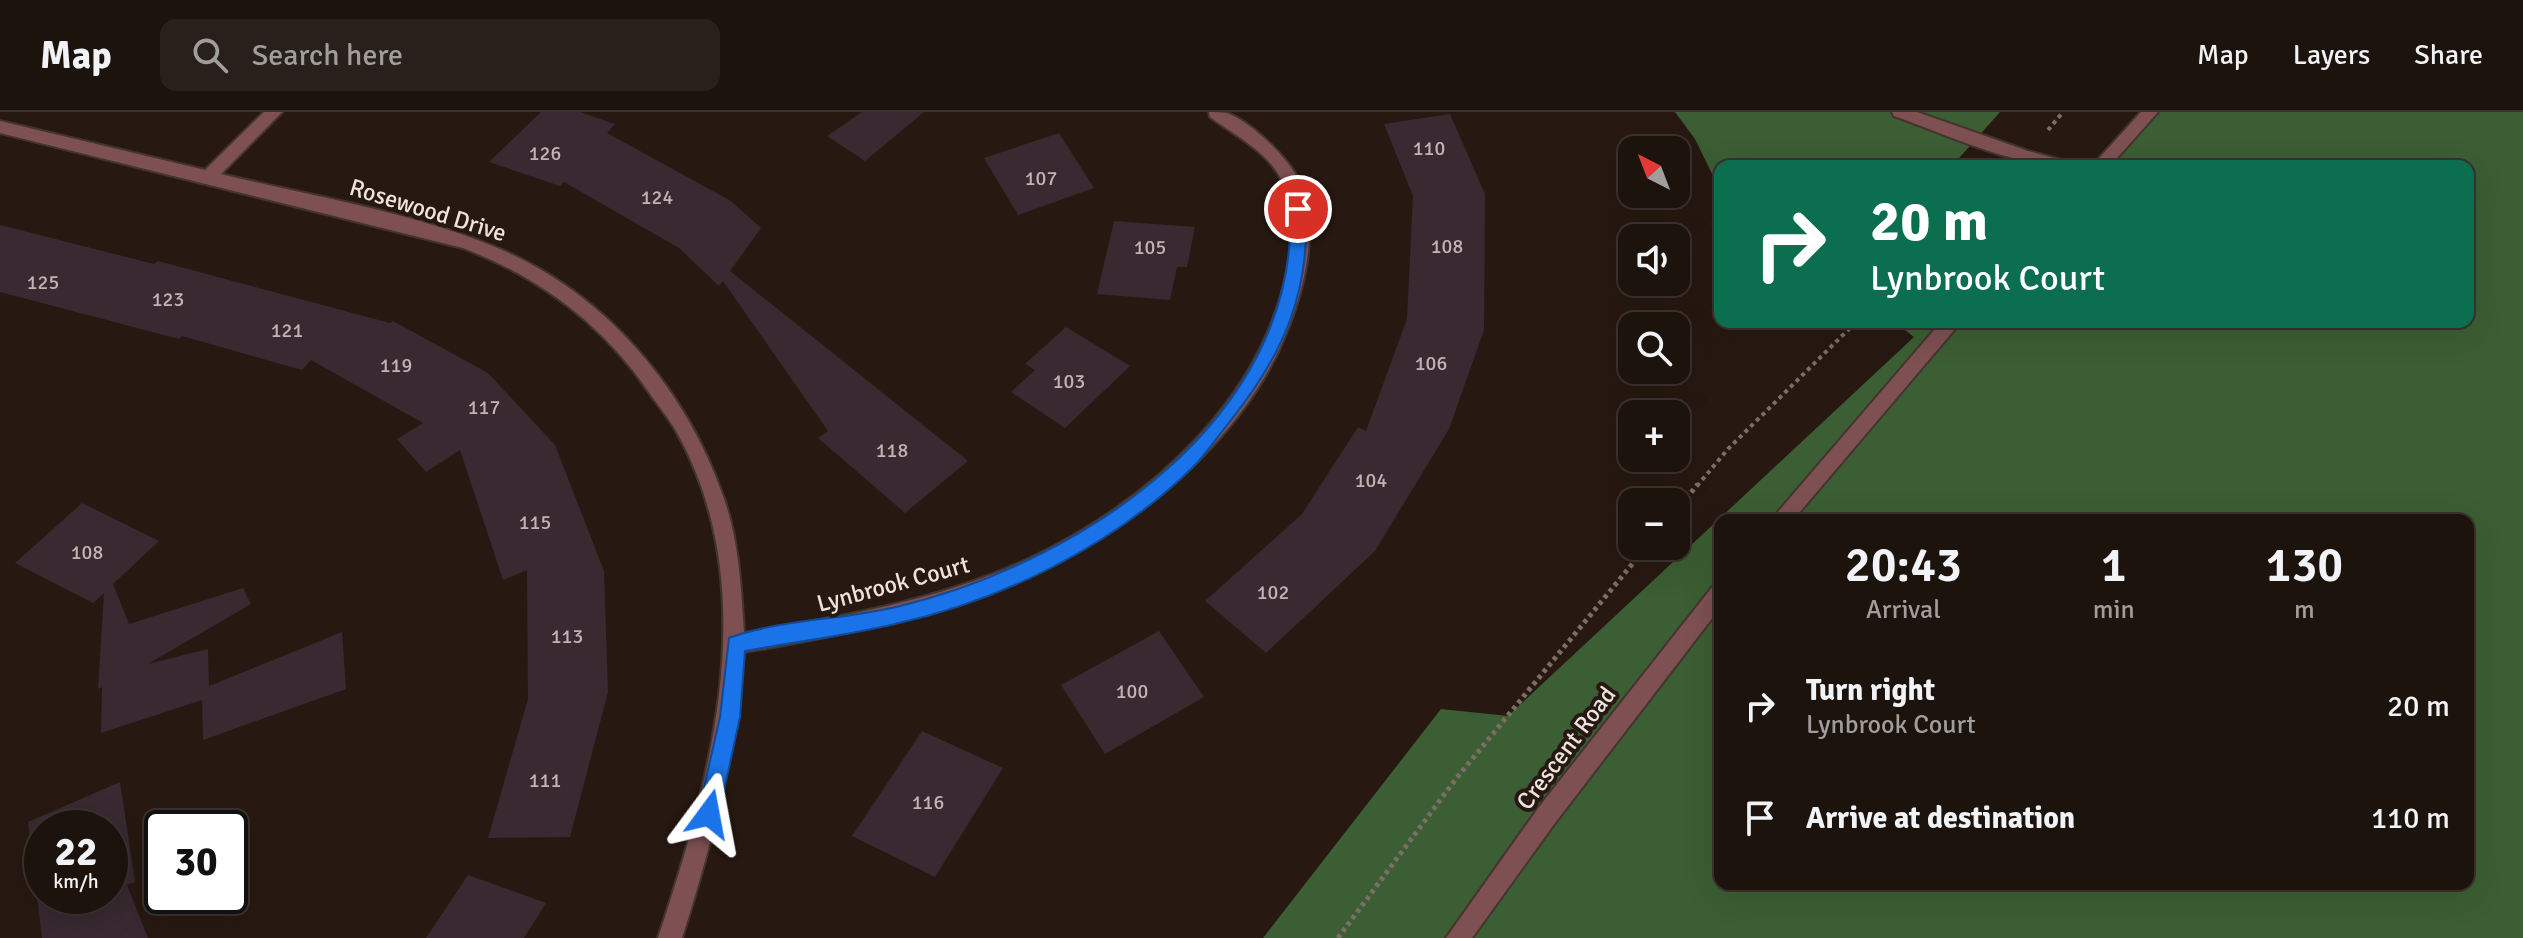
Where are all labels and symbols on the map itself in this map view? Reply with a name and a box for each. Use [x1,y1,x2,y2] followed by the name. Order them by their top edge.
[1413,136,1445,161] house number: 110
[1618,136,1690,208] north arrow
[529,141,561,166] house number: 126
[1025,166,1057,191] house number: 107
[346,172,510,248] street label: Rosewood Drive
[1264,175,1332,243] pin
[641,185,673,210] house number: 124
[1431,234,1463,259] house number: 108
[1134,235,1166,260] house number: 105
[27,270,59,295] house number: 125
[152,287,184,312] house number: 123
[271,318,303,343] house number: 121
[1415,351,1447,376] house number: 106
[380,353,412,378] house number: 119
[1053,369,1085,394] house number: 103
[468,395,500,420] house number: 117
[876,438,908,463] house number: 118
[1355,468,1387,493] house number: 104
[519,510,551,535] house number: 115
[71,540,103,565] house number: 108
[813,549,973,619] street label: Lynbrook Court
[1257,580,1289,605] house number: 102
[551,624,583,649] house number: 113
[1116,679,1148,704] house number: 100
[1510,680,1622,816] street label: Crescent Road
[529,768,561,793] house number: 111
[667,772,751,856] position arrow
[912,790,944,815] house number: 116
[144,810,248,914] speed limit sign: 30

